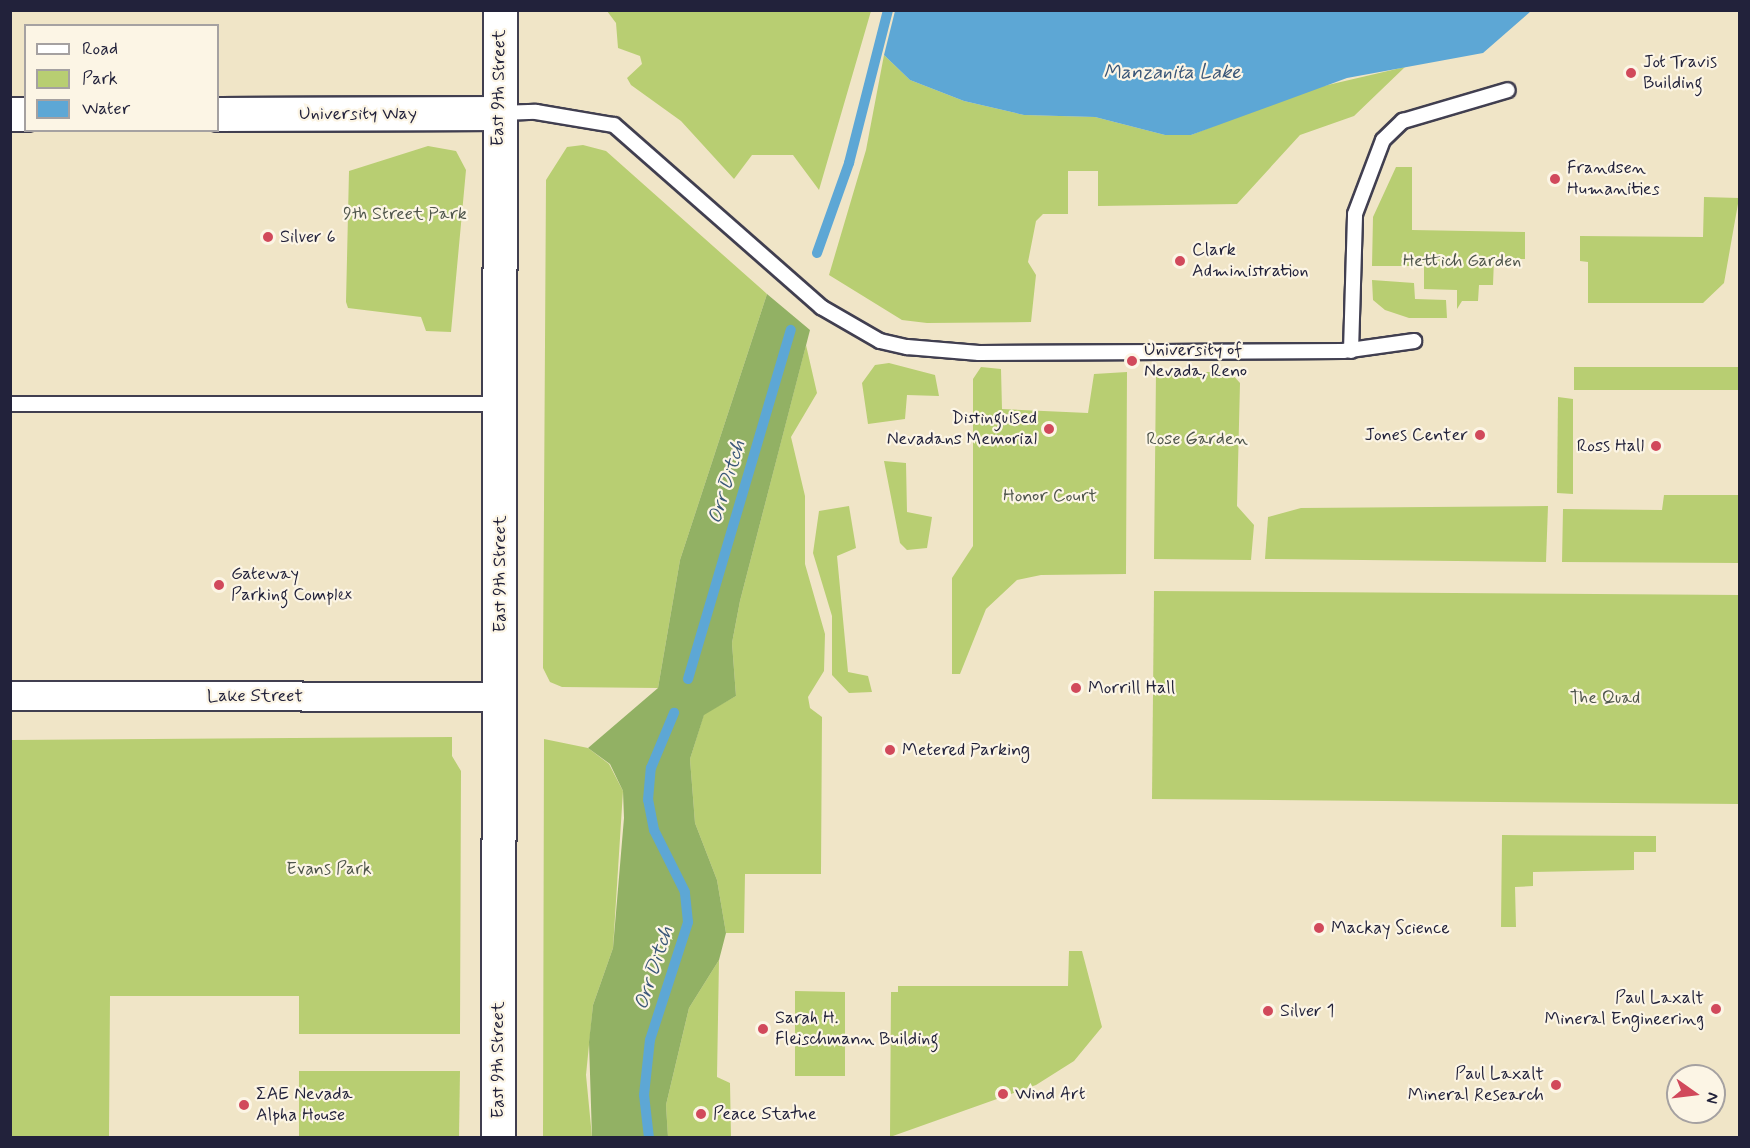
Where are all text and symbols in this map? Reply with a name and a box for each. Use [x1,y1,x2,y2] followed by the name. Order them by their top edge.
[24,24,219,132] legend
[487,29,511,147] street label: East 9th Street
[82,37,118,61] text: Road
[1643,52,1715,94] place label: Jot Travis Building
[1102,60,1242,84] water label: Manzanita Lake
[1624,66,1638,80] marker: Jot Travis Building
[82,67,118,91] text: Park
[82,97,130,121] text: Water
[299,103,417,125] street label: University Way
[1567,158,1660,201] place label: Frandsen Humanities
[1548,172,1562,186] marker: Frandsen Humanities
[344,203,466,225] park label: 9th Street Park
[280,226,336,248] place label: Silver 6
[261,230,275,244] marker: Silver 6
[1192,240,1309,282] place label: Clark Administration
[1403,250,1521,272] park label: Hettich Garden
[1173,254,1187,268] marker: Clark Administration
[1144,340,1247,382] place label: University of Nevada, Reno
[1125,354,1139,368] marker: University of Nevada, Reno
[881,408,1037,450] place label: Distinguised Nevadans Memorial
[1042,422,1056,436] marker: Distinguised Nevadans Memorial
[1365,424,1468,446] place label: Jones Center
[1150,428,1244,450] park label: Rose Garden
[1473,428,1487,442] marker: Jones Center
[1577,435,1644,457] place label: Ross Hall
[1649,439,1663,453] marker: Ross Hall
[704,440,750,524] water label: Orr Ditch
[1004,485,1096,507] park label: Honor Court
[489,515,511,633] street label: East 9th Street
[231,564,357,606] place label: Gateway Parking Complex
[212,578,226,592] marker: Gateway Parking Complex
[1088,677,1174,699] place label: Morrill Hall
[1069,681,1083,695] marker: Morrill Hall
[207,685,303,707] street label: Lake Street
[1569,687,1641,709] park label: The Quad
[902,739,1027,761] place label: Metered Parking
[883,743,897,757] marker: Metered Parking
[286,858,372,880] park label: Evans Park
[1331,917,1455,939] place label: Mackay Science
[1312,921,1326,935] marker: Mackay Science
[630,926,678,1010] water label: Orr Ditch
[1544,988,1704,1030] place label: Paul Laxalt Mineral Engineering
[1280,1000,1335,1022] place label: Silver 1
[487,1001,509,1119] street label: East 9th Street
[1709,1002,1723,1016] marker: Paul Laxalt Mineral Engineering
[1261,1004,1275,1018] marker: Silver 1
[775,1008,939,1050] place label: Sarah H. Fleischmann Building
[756,1022,770,1036] marker: Sarah H. Fleischmann Building
[1406,1064,1544,1106] place label: Paul Laxalt Mineral Research
[1666,1064,1726,1124] north arrow
[1549,1078,1563,1092] marker: Paul Laxalt Mineral Research
[1015,1083,1086,1105] place label: Wind Art
[256,1084,352,1126] place label: ΣΑΕ Nevada Alpha House
[996,1087,1010,1101] marker: Wind Art
[1701,1090,1723,1106] text: N
[237,1098,251,1112] marker: ΣΑΕ Nevada Alpha House
[713,1103,813,1125] place label: Peace Statue
[694,1107,708,1121] marker: Peace Statue

